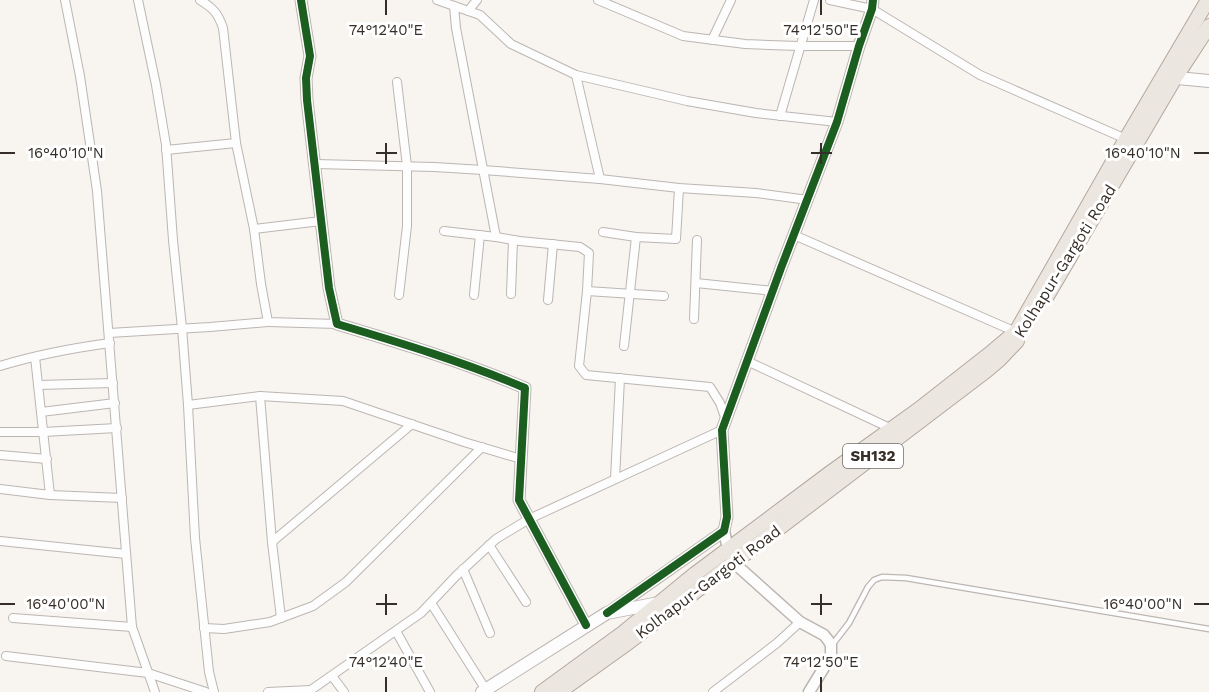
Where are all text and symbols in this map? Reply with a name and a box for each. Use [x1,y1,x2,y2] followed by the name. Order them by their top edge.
[349,21,423,39] text: 74°12'40"E
[783,21,859,39] text: 74°12'50"E
[28,144,104,162] text: 16°40'10"N
[1105,144,1181,162] text: 16°40'10"N
[1010,181,1120,341] street label: Kolhapur-Gargoti Road
[843,444,903,468] road number: SH132
[632,521,784,643] street label: Kolhapur-Gargoti Road
[26,595,106,613] text: 16°40'00"N
[1103,595,1183,613] text: 16°40'00"N
[349,653,423,671] text: 74°12'40"E
[783,653,859,671] text: 74°12'50"E

